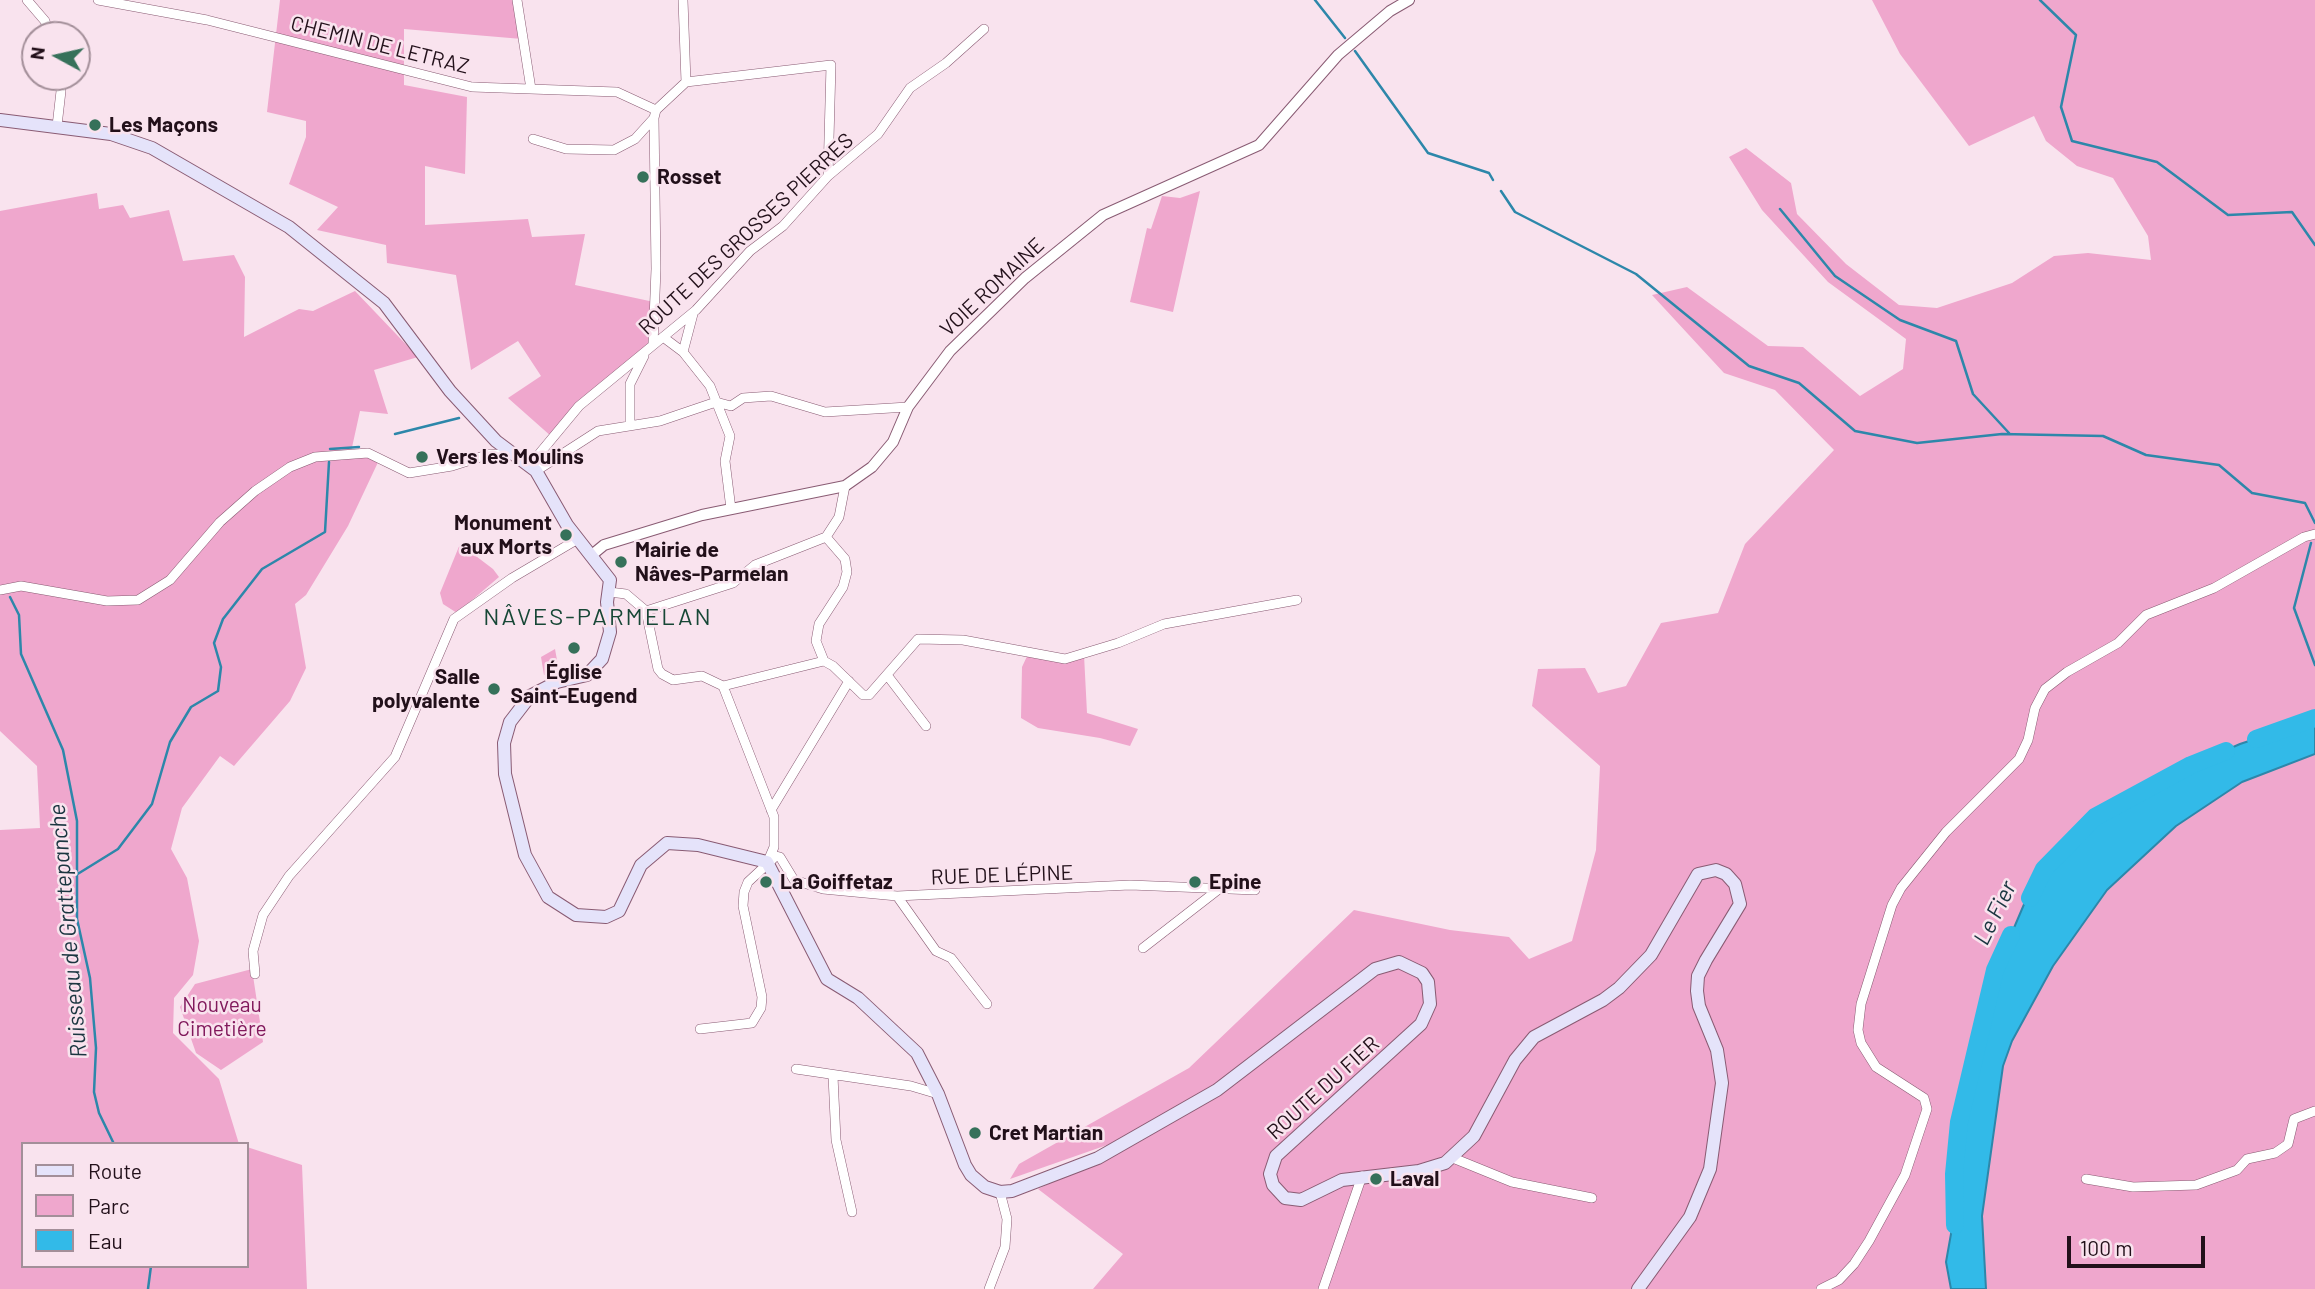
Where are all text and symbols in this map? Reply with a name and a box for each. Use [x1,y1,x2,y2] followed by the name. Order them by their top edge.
[288,11,472,79] street label: CHEMIN DE LETRAZ
[21,21,91,91] north arrow
[24,45,49,61] text: N
[109,112,218,138] place label: Les Maçons
[87,117,103,133] marker: Les Maçons
[633,128,859,340] street label: ROUTE DES GROSSES PIERRES
[657,164,722,190] place label: Rosset
[635,169,651,185] marker: Rosset
[935,232,1049,342] street label: VOIE ROMAINE
[436,444,584,470] place label: Vers les Moulins
[414,449,430,465] marker: Vers les Moulins
[454,510,552,560] place label: Monument aux Morts
[558,527,574,543] marker: Monument aux Morts
[635,537,788,587] place label: Mairie de Nâves-Parmelan
[613,554,629,570] marker: Mairie de Nâves-Parmelan
[485,603,711,631] district label: NÂVES-PARMELAN
[566,640,582,656] marker: Église Saint-Eugend
[511,659,637,709] place label: Église Saint-Eugend
[372,664,480,714] place label: Salle polyvalente
[486,681,502,697] marker: Salle polyvalente
[43,803,93,1059] water label: Ruisseau de Grattepanche
[930,860,1074,890] street label: RUE DE LÉPINE
[780,869,893,895] place label: La Goiffetaz
[1209,869,1261,895] place label: Epine
[758,874,774,890] marker: La Goiffetaz
[1187,874,1203,890] marker: Epine
[1968,877,2022,949] water label: Le Fier
[177,992,267,1042] park label: Nouveau Cimetière
[1262,1031,1384,1145] street label: ROUTE DU FIER
[989,1120,1103,1146] place label: Cret Martian
[967,1125,983,1141] marker: Cret Martian
[21,1142,248,1268] legend
[88,1158,142,1183] text: Route
[1390,1166,1439,1192] place label: Laval
[1368,1171,1384,1187] marker: Laval
[88,1193,130,1218] text: Parc
[2070,1222,2208,1266] scale bar
[88,1228,123,1253] text: Eau
[2080,1235,2133,1260] text: 100 m

